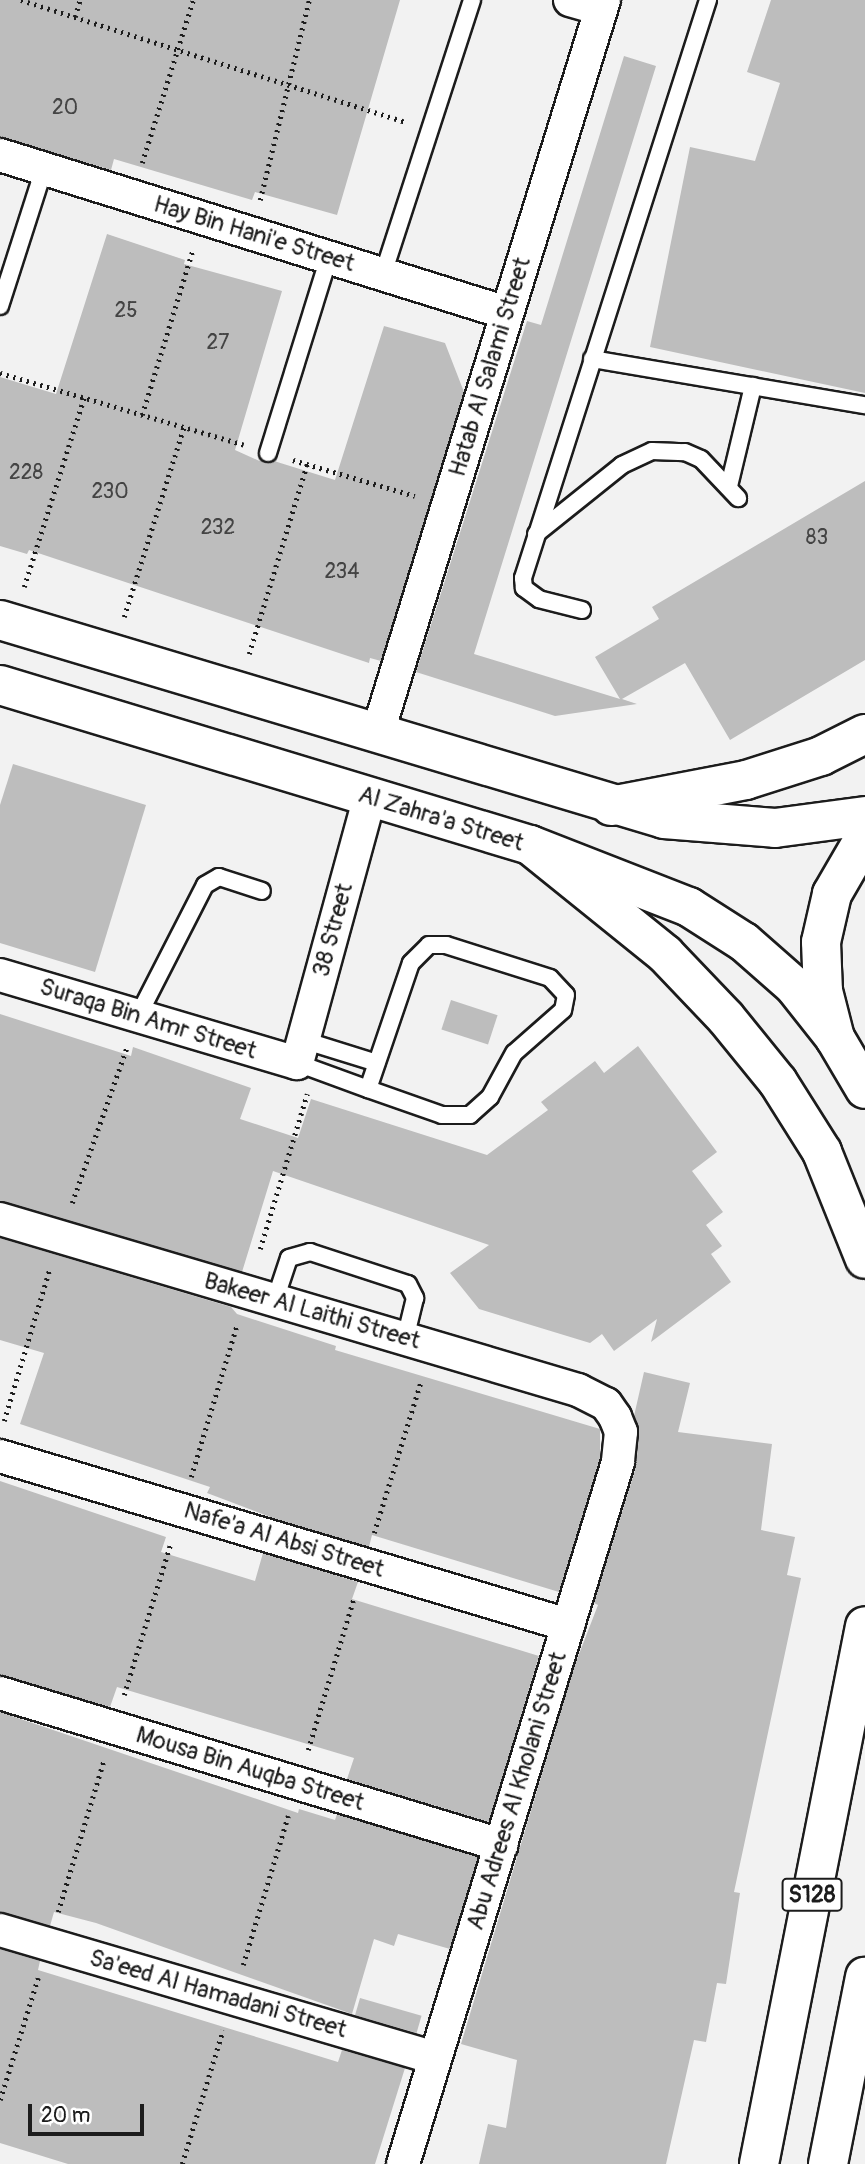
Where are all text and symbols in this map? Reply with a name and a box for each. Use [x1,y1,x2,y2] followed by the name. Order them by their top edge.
[52,95,78,121] house number: 20
[150,190,358,278] street label: Hay Bin Hani'e Street
[443,254,537,480] street label: Hatab Al Salami Street
[114,298,138,324] house number: 25
[207,330,229,356] house number: 27
[9,460,43,486] house number: 228
[91,479,129,505] house number: 230
[201,515,235,541] house number: 232
[806,525,828,551] house number: 83
[324,559,360,585] house number: 234
[355,780,527,858] street label: Al Zahra'a Street
[307,880,359,980] street label: 38 Street
[36,972,260,1066] street label: Suraqa Bin Amr Street
[201,1266,423,1356] street label: Bakeer Al Laithi Street
[180,1496,388,1584] street label: Nafe'a Al Absi Street
[461,1649,573,1933] street label: Abu Adrees Al Kholani Street
[133,1721,367,1817] street label: Mousa Bin Auqba Street
[780,1876,844,1914] road number: S128
[86,1943,350,2045] street label: Sa'eed Al Hamadani Street
[32,2090,147,2134] scale bar
[41,2102,90,2129] text: 20 m

